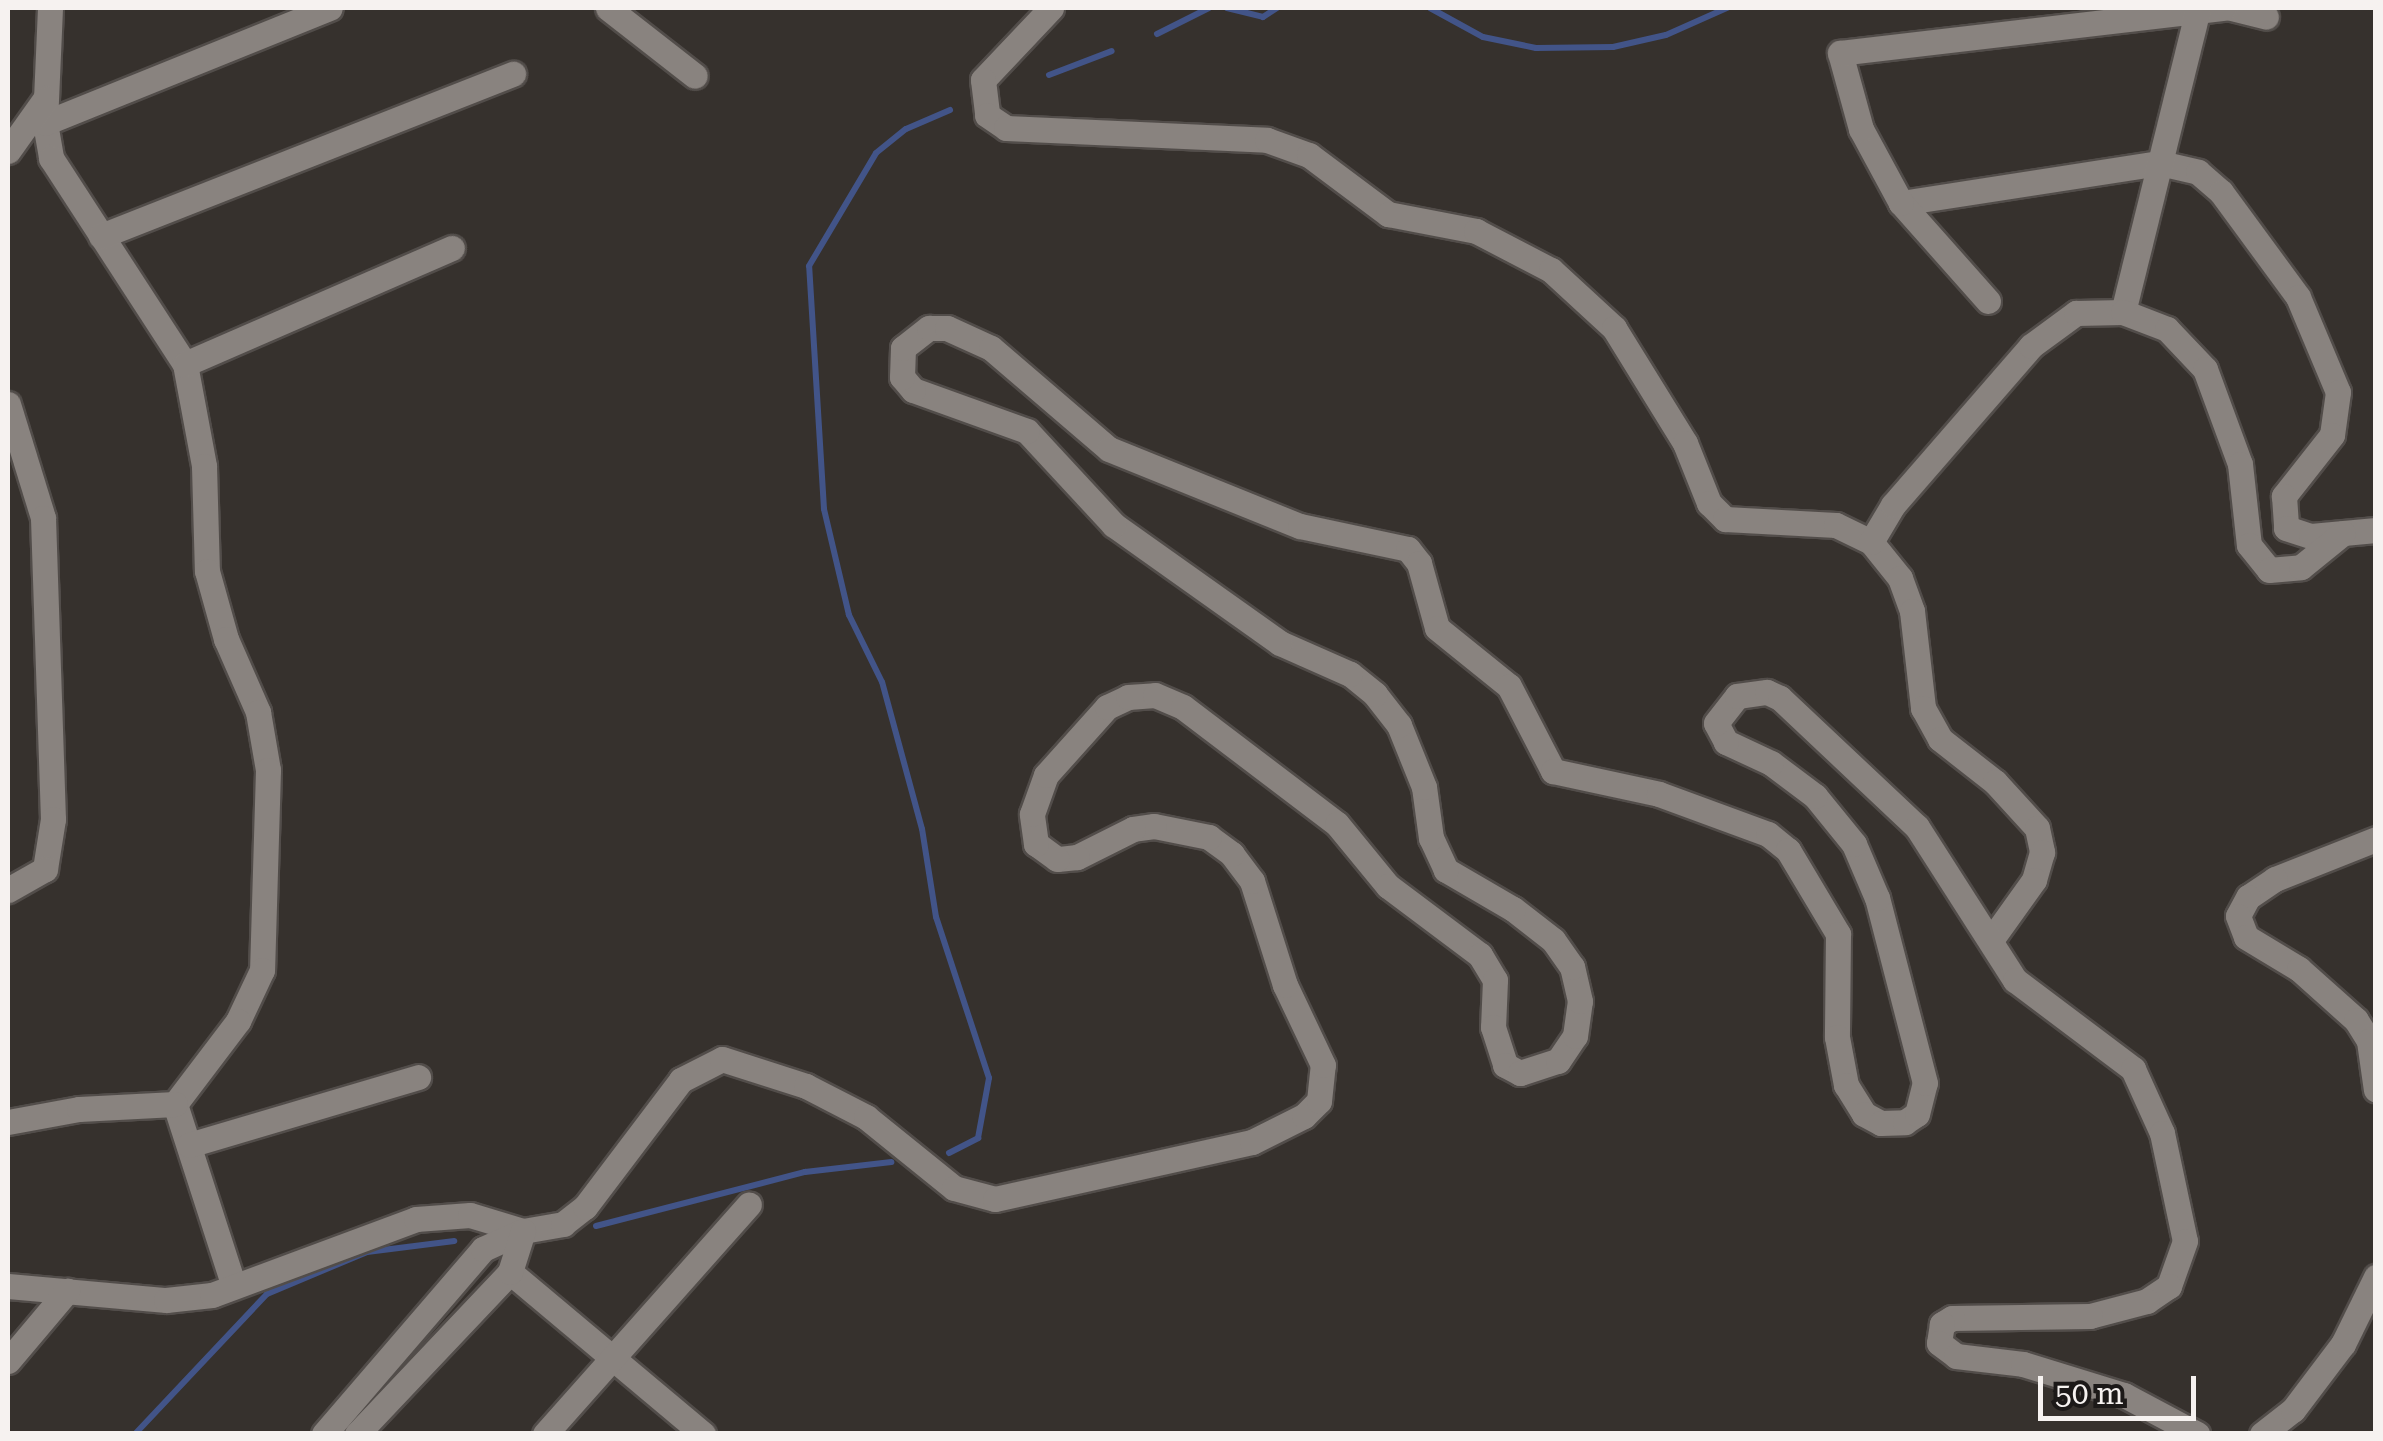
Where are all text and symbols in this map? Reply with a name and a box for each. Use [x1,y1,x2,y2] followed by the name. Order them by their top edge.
[2043,1356,2200,1418] scale bar
[2055,1376,2124,1411] text: 50 m

